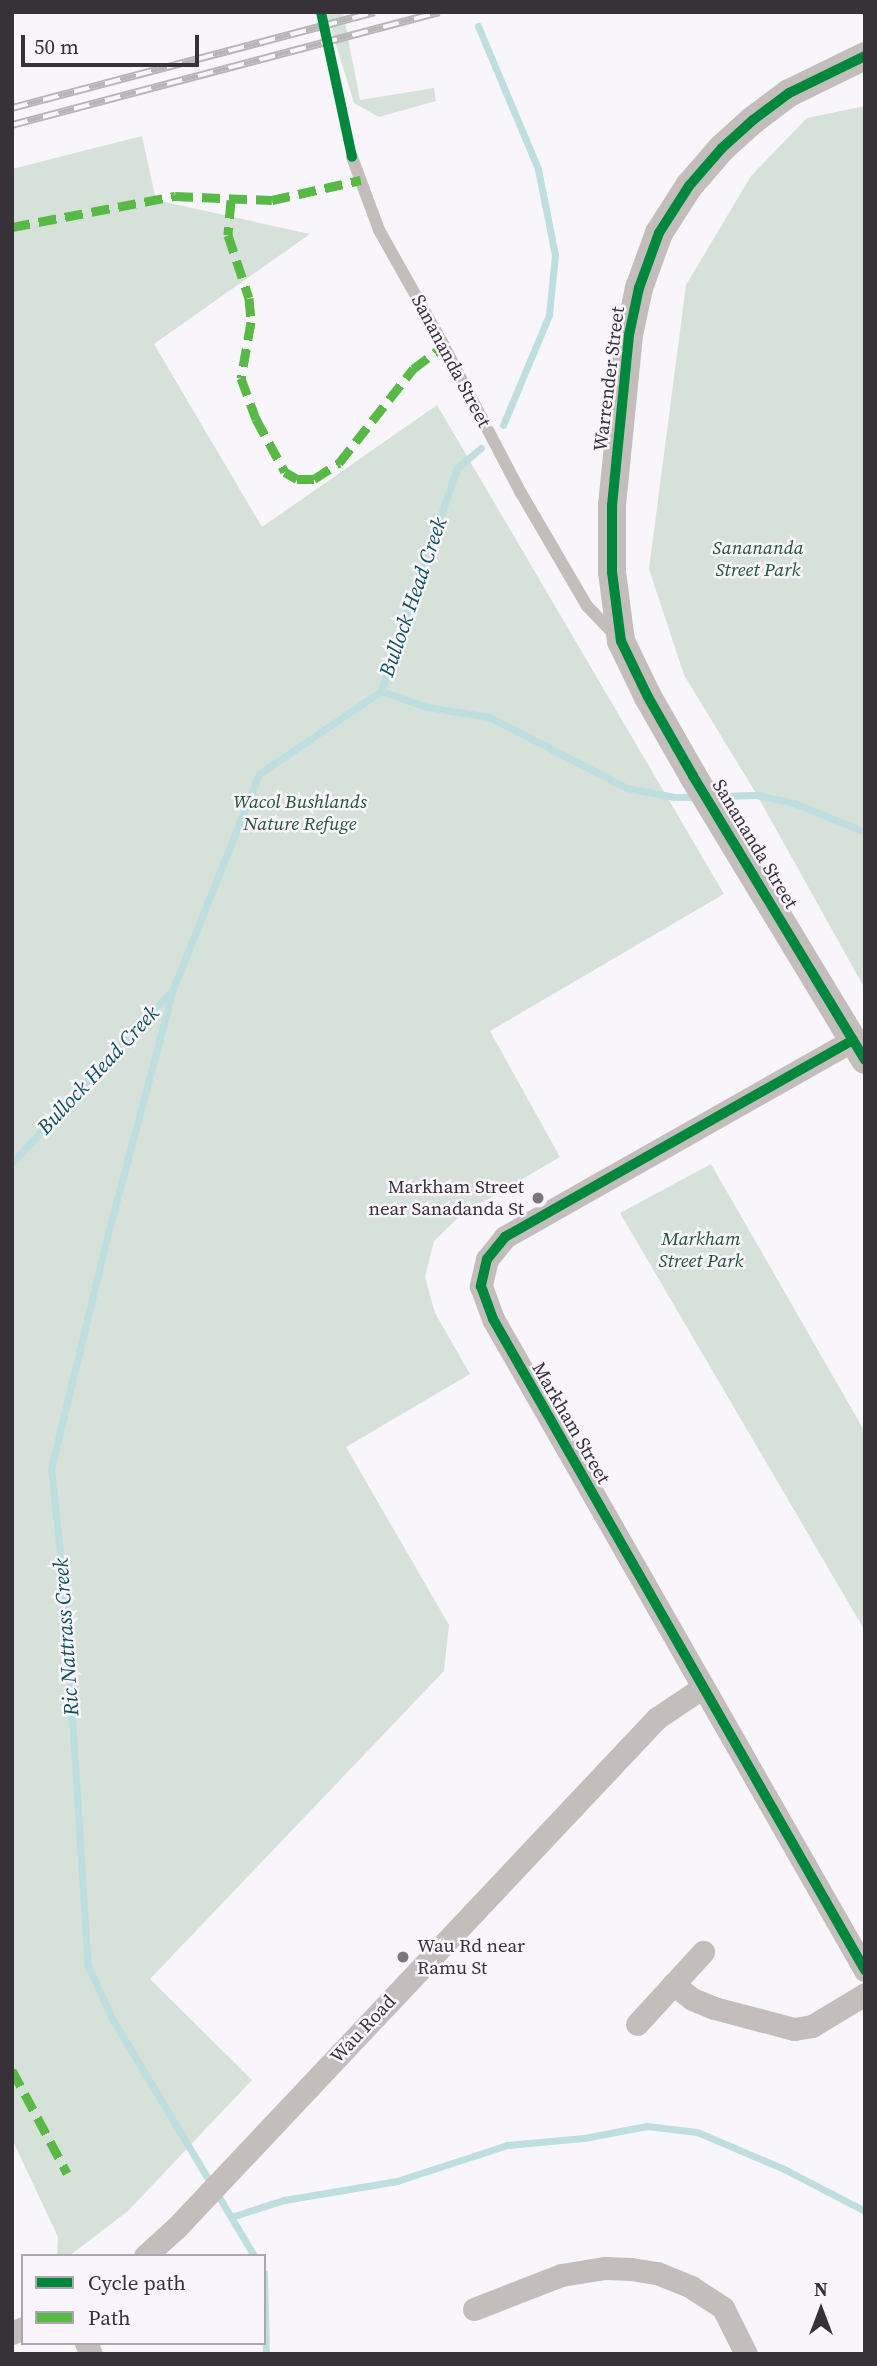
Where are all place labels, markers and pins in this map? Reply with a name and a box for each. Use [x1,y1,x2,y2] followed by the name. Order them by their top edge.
[368,1176,524,1220] place label: Markham Street near Sanadanda St
[530,1190,546,1206] marker: Markham Street near Sanadanda St
[417,1935,525,1979] place label: Wau Rd near Ramu St
[395,1949,411,1965] marker: Wau Rd near Ramu St

